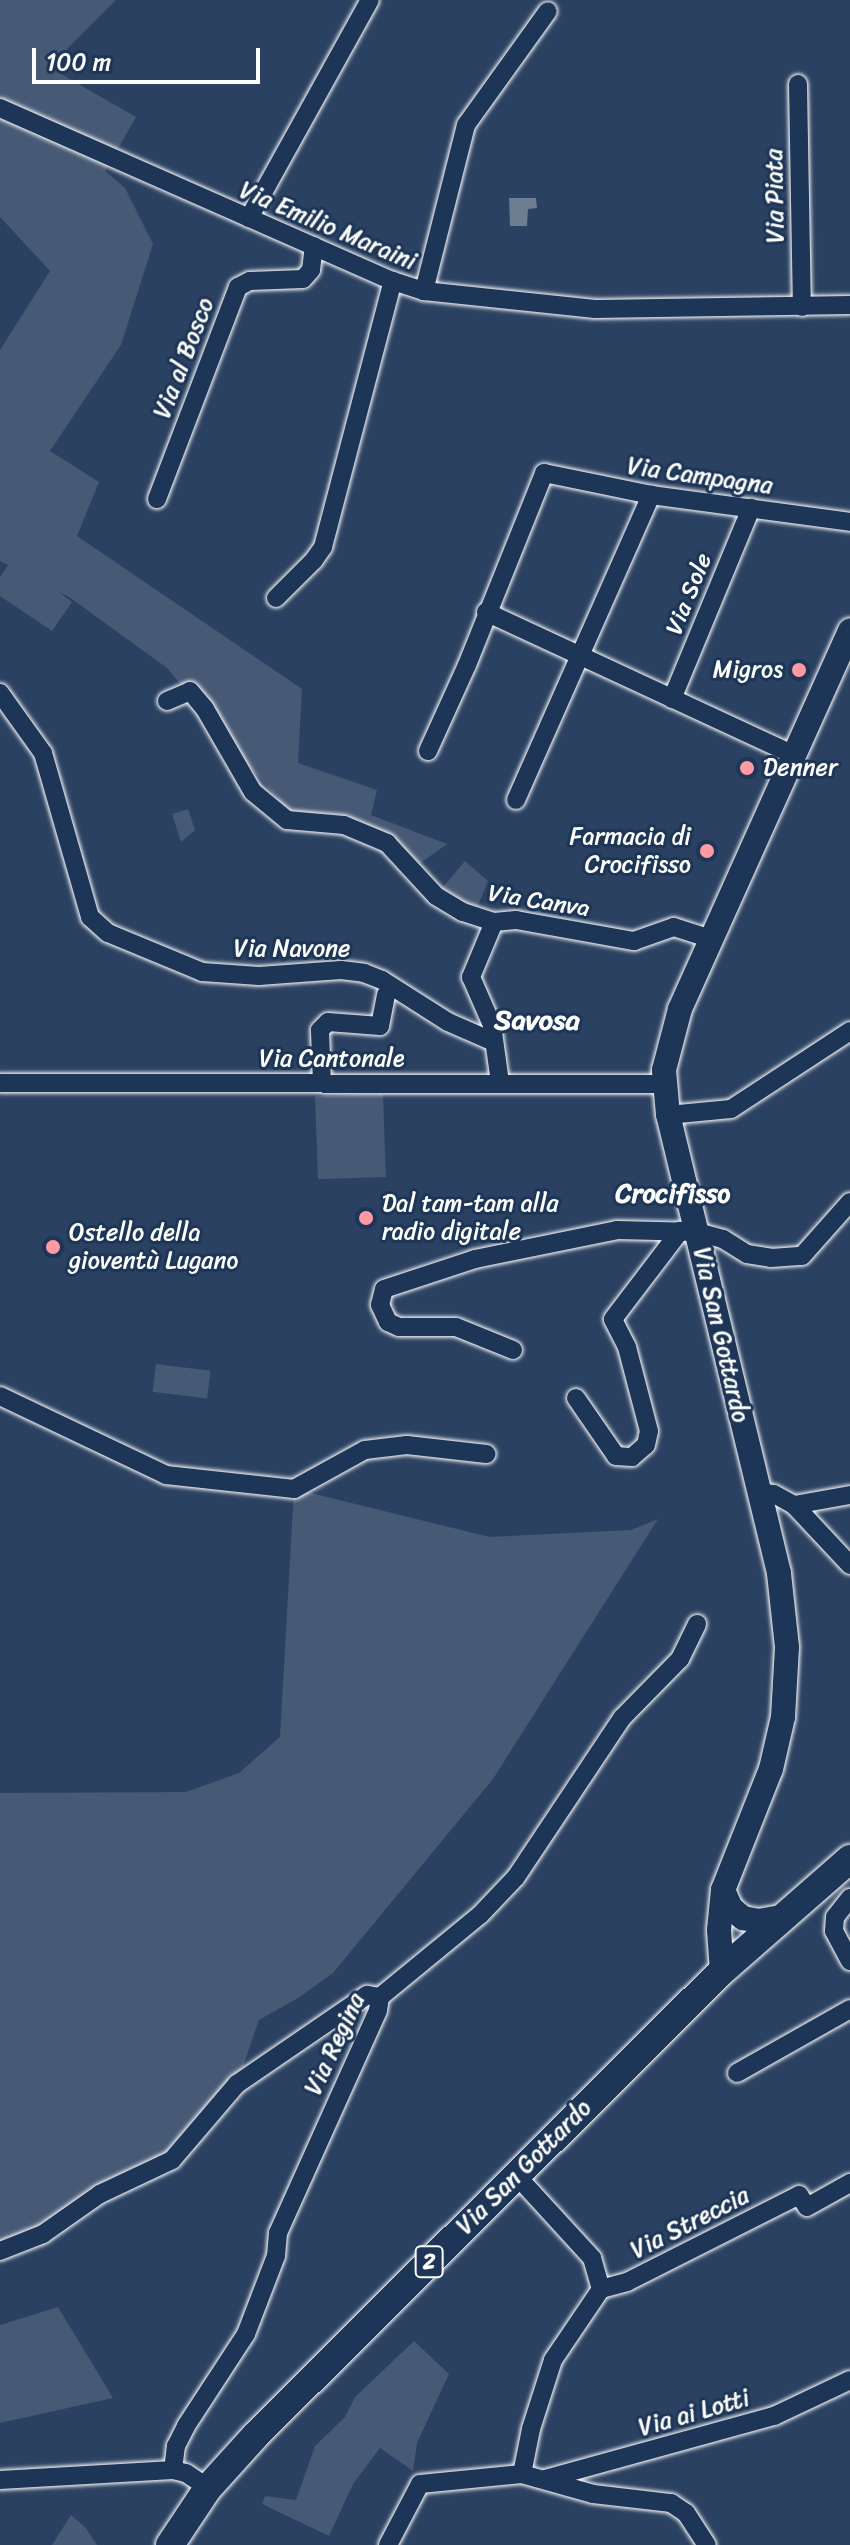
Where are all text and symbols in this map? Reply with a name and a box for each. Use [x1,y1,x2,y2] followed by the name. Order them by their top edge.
[36,32,264,82] scale bar
[46,41,111,83] text: 100 m
[760,148,790,244] street label: Via Piata
[235,176,421,276] street label: Via Emilio Maraini
[148,294,220,422] street label: Via al Bosco
[625,452,775,500] street label: Via Campagna
[660,549,718,639] street label: Via Sole
[713,656,783,684] place label: Migros
[790,661,808,679] marker: Migros
[763,754,838,782] place label: Denner
[738,759,756,777] marker: Denner
[569,823,691,879] place label: Farmacia di Crocifisso
[698,842,716,860] marker: Farmacia di Crocifisso
[486,879,592,923] street label: Via Canva
[234,935,350,963] street label: Via Navone
[494,1003,580,1037] district label: Savosa
[259,1045,405,1073] street label: Via Cantonale
[616,1178,730,1210] district label: Crocifisso
[382,1190,558,1246] place label: Dal tam-tam alla radio digitale
[357,1209,375,1227] marker: Dal tam-tam alla radio digitale
[69,1219,238,1275] place label: Ostello della gioventù Lugano
[44,1238,62,1256] marker: Ostello della gioventù Lugano
[687,1245,755,1425] street label: Via San Gottardo
[299,1988,371,2100] street label: Via Regina
[451,2094,597,2240] street label: Via San Gottardo
[626,2181,754,2265] street label: Via Streccia
[413,2244,445,2280] road number: 2
[635,2383,753,2443] street label: Via ai Lotti

